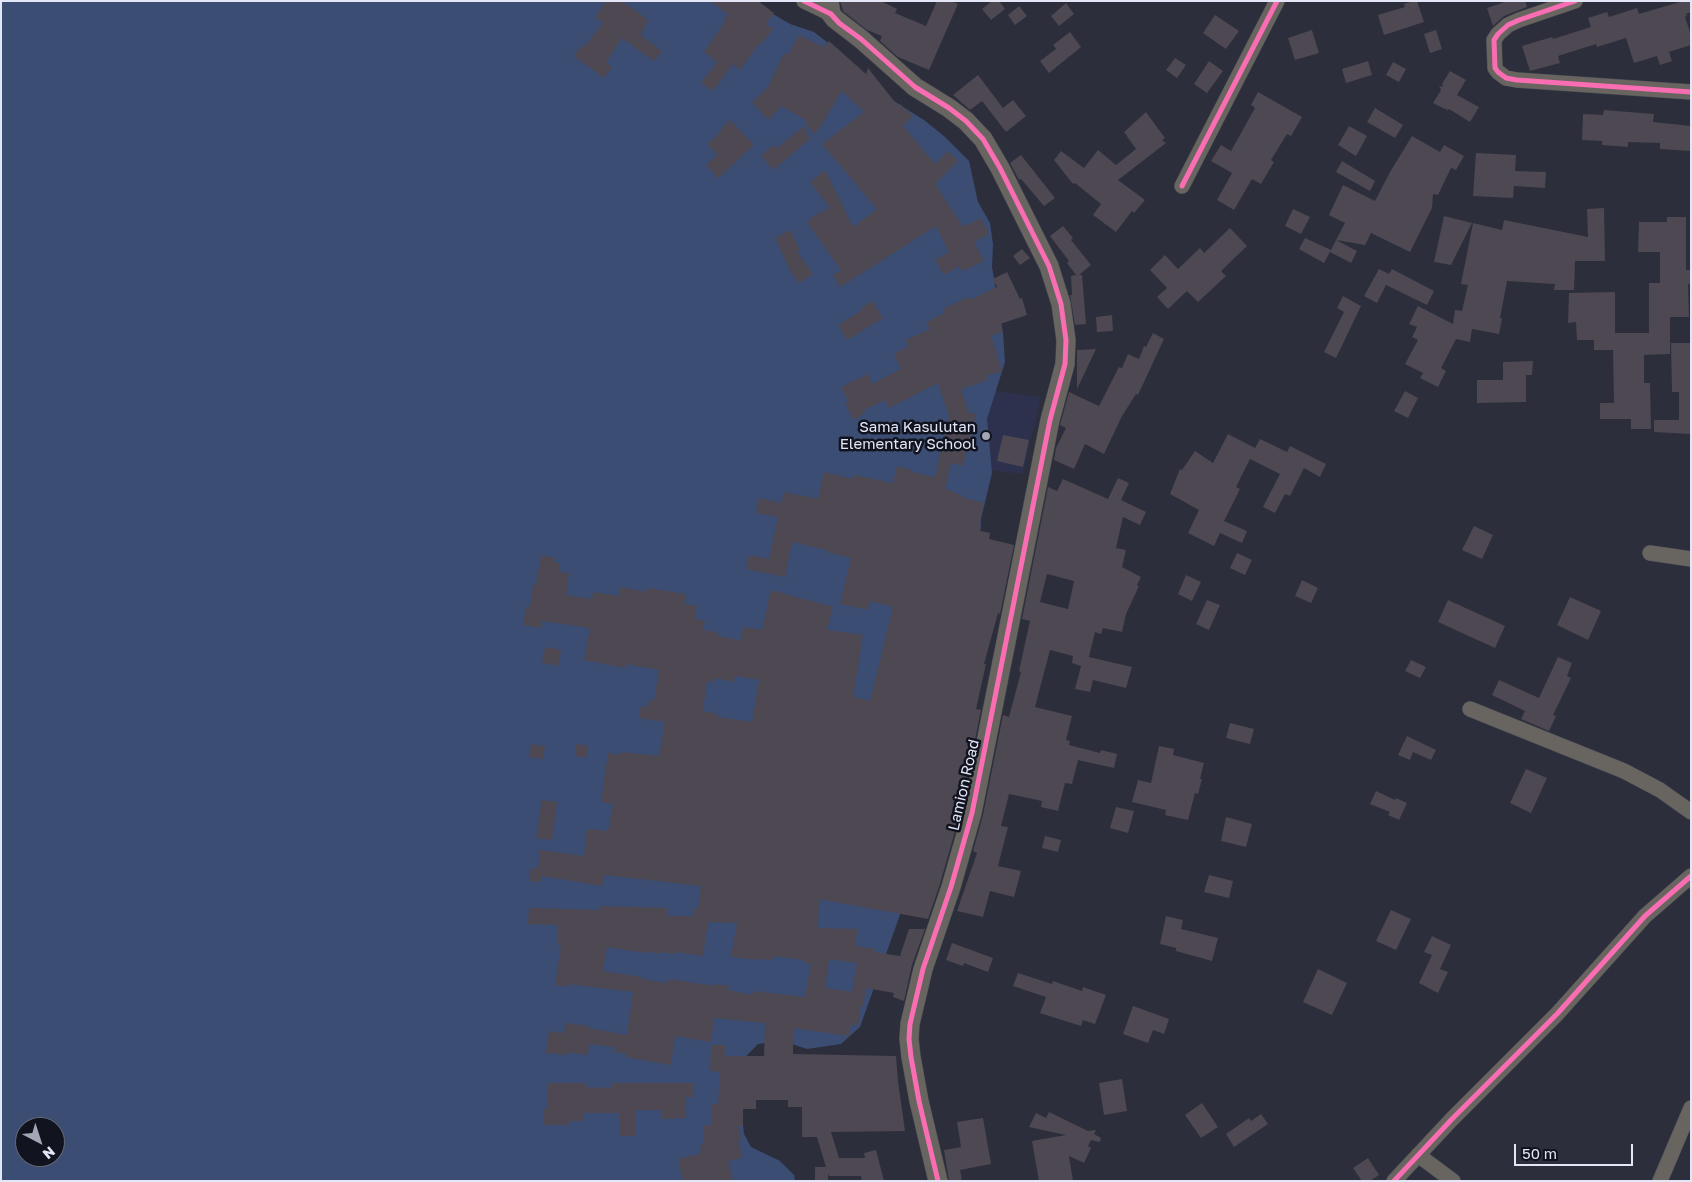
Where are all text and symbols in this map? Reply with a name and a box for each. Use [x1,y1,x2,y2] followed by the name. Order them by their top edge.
[840,418,976,453] place label: Sama Kasulutan Elementary School
[980,430,992,442] marker: Sama Kasulutan Elementary School
[945,738,983,832] street label: Lamion Road
[15,1117,65,1167] north arrow
[1517,1134,1636,1166] scale bar
[40,1143,59,1163] text: N
[1522,1144,1557,1162] text: 50 m

